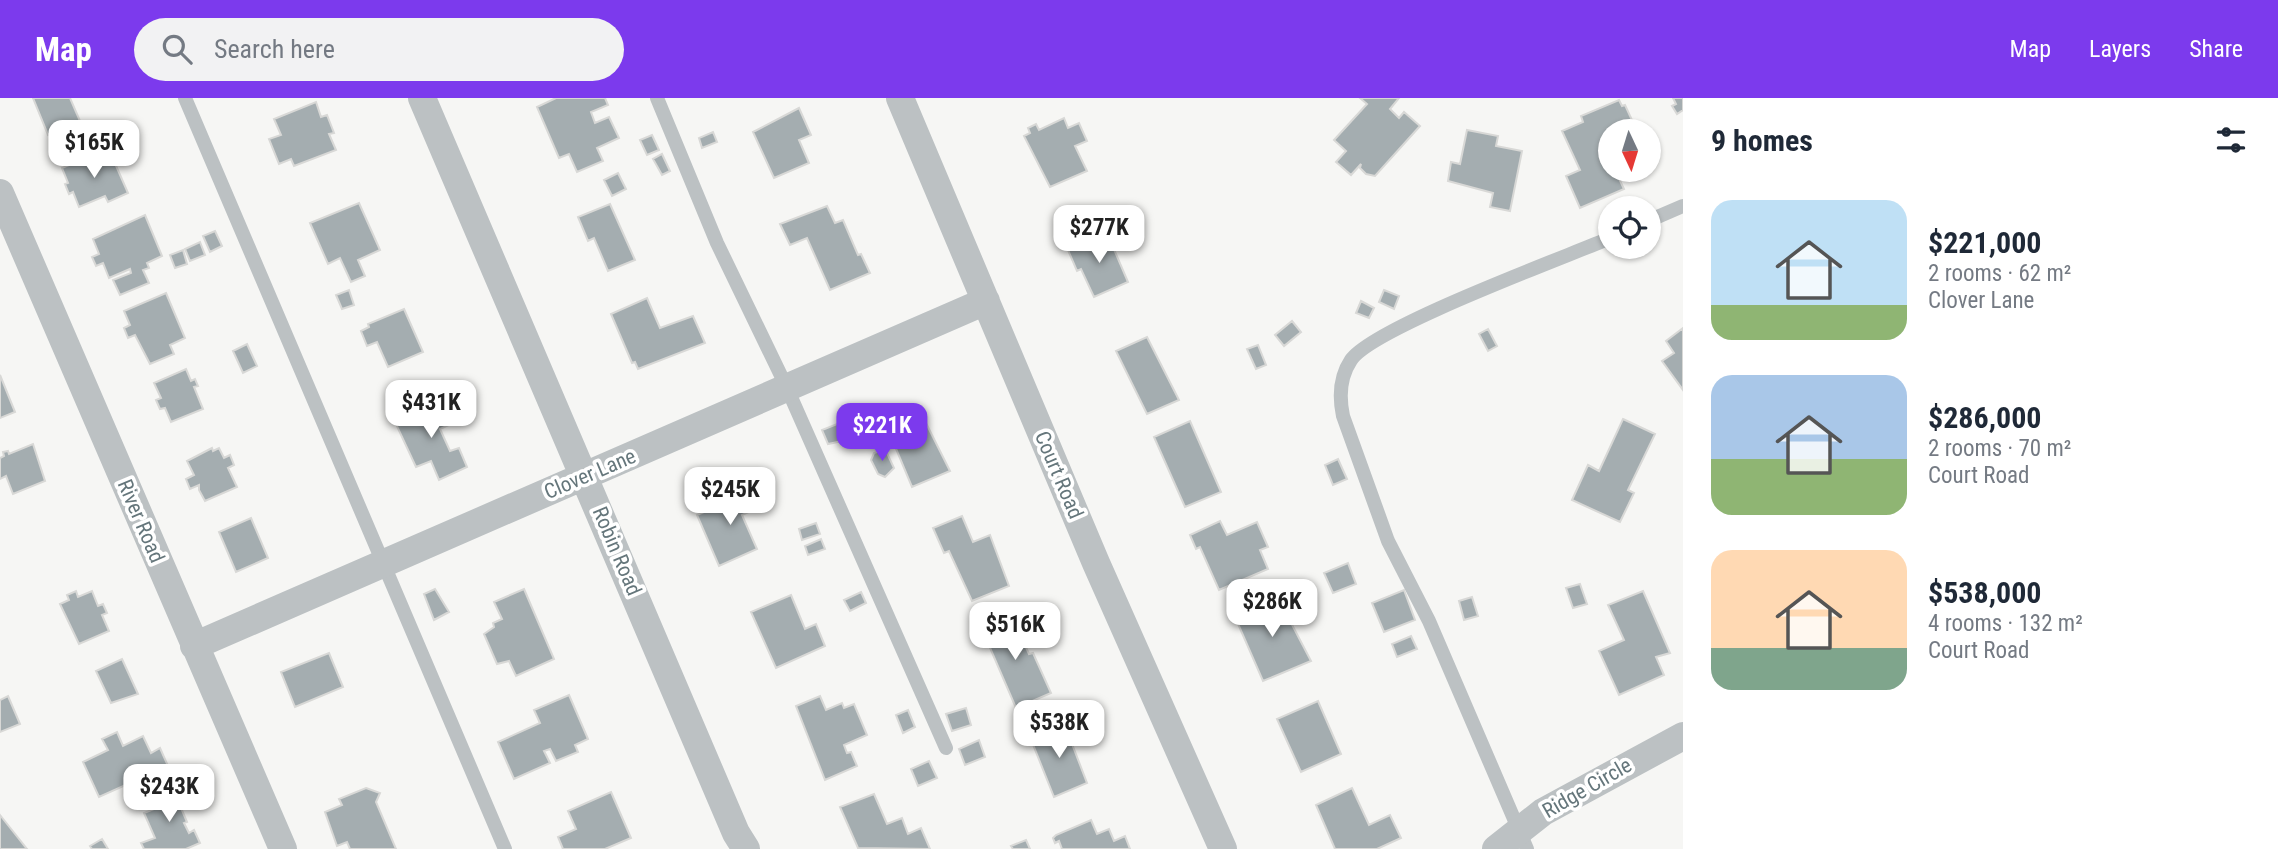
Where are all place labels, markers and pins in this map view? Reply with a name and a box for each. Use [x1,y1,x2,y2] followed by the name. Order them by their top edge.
[45,120,143,180] pin: $165K
[1050,206,1148,265] pin: $277K
[382,380,480,440] pin: $431K
[833,404,931,463] pin: $221K
[681,468,779,527] pin: $245K
[1223,580,1321,639] pin: $286K
[966,602,1064,662] pin: $516K
[1010,700,1108,760] pin: $538K
[120,764,218,824] pin: $243K

